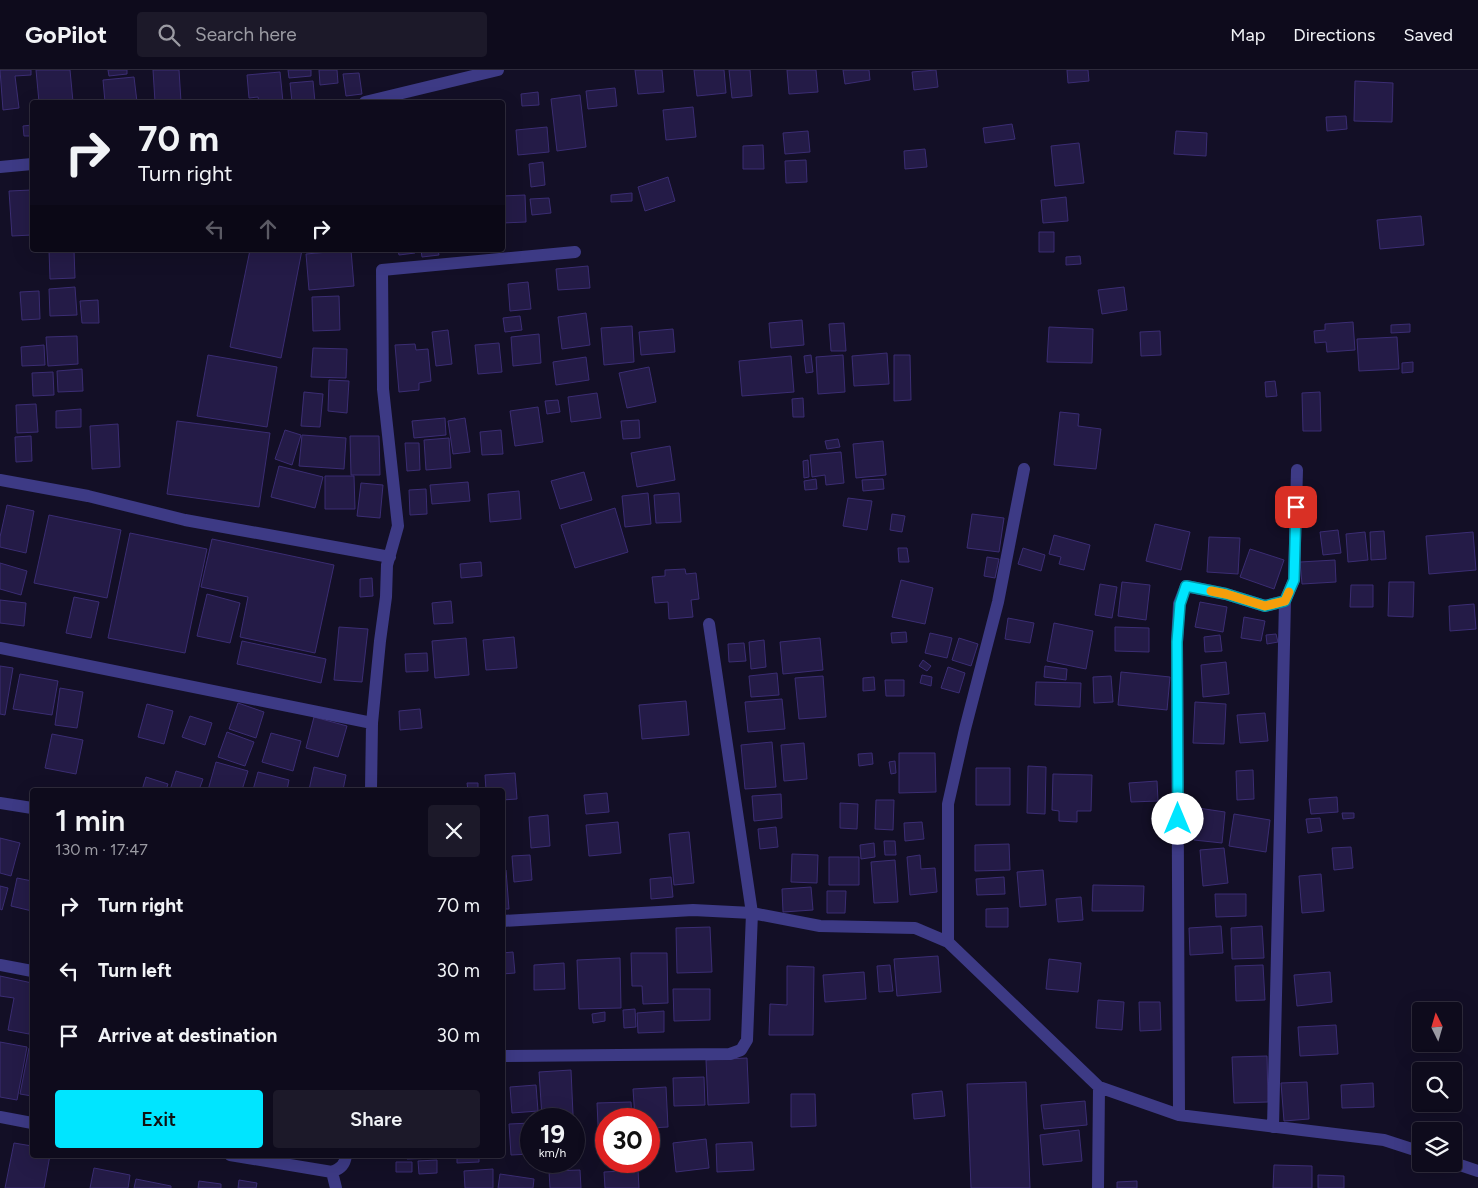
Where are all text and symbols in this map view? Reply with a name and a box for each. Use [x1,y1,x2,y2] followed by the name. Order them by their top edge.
[137,12,487,57] search box
[25,20,107,49] text: GoPilot
[155,21,183,49] icon: search
[195,23,297,46] text: Search here
[1230,24,1265,46] text: Map
[1293,24,1375,46] text: Directions
[1403,24,1453,46] text: Saved
[138,118,219,160] text: 70 m
[55,120,120,185] icon: right
[138,160,233,187] text: Turn right
[201,215,229,243] icon: left
[254,215,282,243] icon: ahead
[307,215,335,243] icon: right
[1275,486,1317,528] pin
[1282,493,1310,521] icon: arrive
[1151,792,1203,844] position arrow
[55,802,125,839] text: 1 min
[428,805,480,857] button: close
[55,840,148,859] text: 130 m · 17:47
[55,892,83,920] icon: right
[98,894,184,917] text: Turn right
[437,894,480,917] text: 70 m
[55,957,83,985] icon: left
[98,959,172,982] text: Turn left
[437,959,480,982] text: 30 m
[1412,1002,1462,1052] north arrow
[1412,1002,1462,1172] map controls
[55,1022,83,1050] icon: arrive
[98,1024,277,1047] text: Arrive at destination
[437,1024,480,1047] text: 30 m
[1412,1062,1462,1112] button: search
[55,1090,263,1148] button: Exit
[273,1090,480,1148] button: Share
[595,1108,660,1173] speed limit sign: 30
[540,1119,565,1149] text: 19
[1412,1122,1462,1172] button: layers
[539,1146,566,1160] text: km/h

